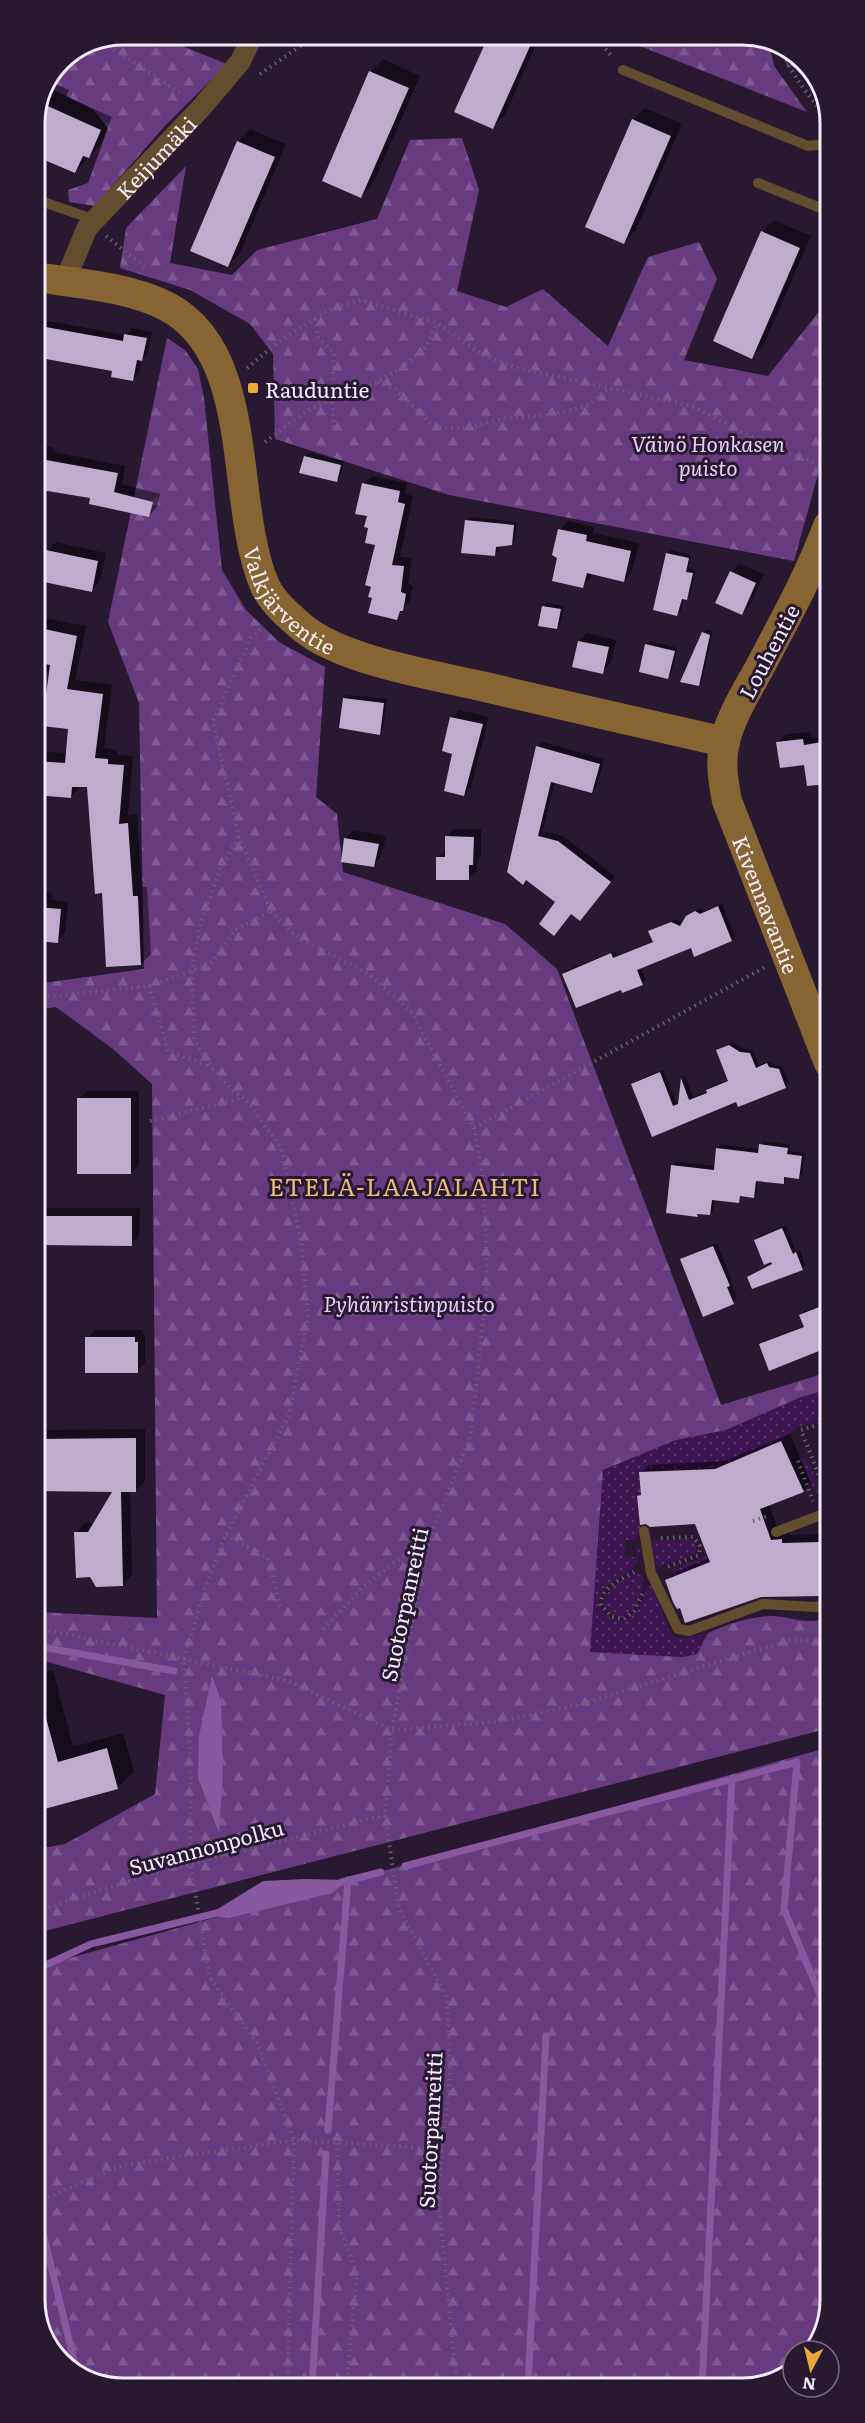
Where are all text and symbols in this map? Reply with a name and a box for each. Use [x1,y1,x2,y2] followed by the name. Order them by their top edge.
[108,108,202,205] street label: Keijumäki
[265,373,370,404] place label: Rauduntie
[246,381,260,395] marker: Rauduntie
[631,427,785,482] park label: Väinö Honkasen puisto
[238,543,341,661] street label: Valkjärventie
[730,598,806,704] street label: Louhentie
[726,831,808,978] street label: Kivennavantie
[269,1168,541,1203] district label: ETELÄ-LAAJALAHTI
[323,1287,495,1318] park label: Pyhänristinpuisto
[372,1524,434,1684] street label: Suotorpanreitti
[125,1810,287,1882] street label: Suvannonpolku
[409,2051,449,2209] street label: Suotorpanreitti
[781,2339,841,2399] north arrow
[801,2372,817,2398] text: N

